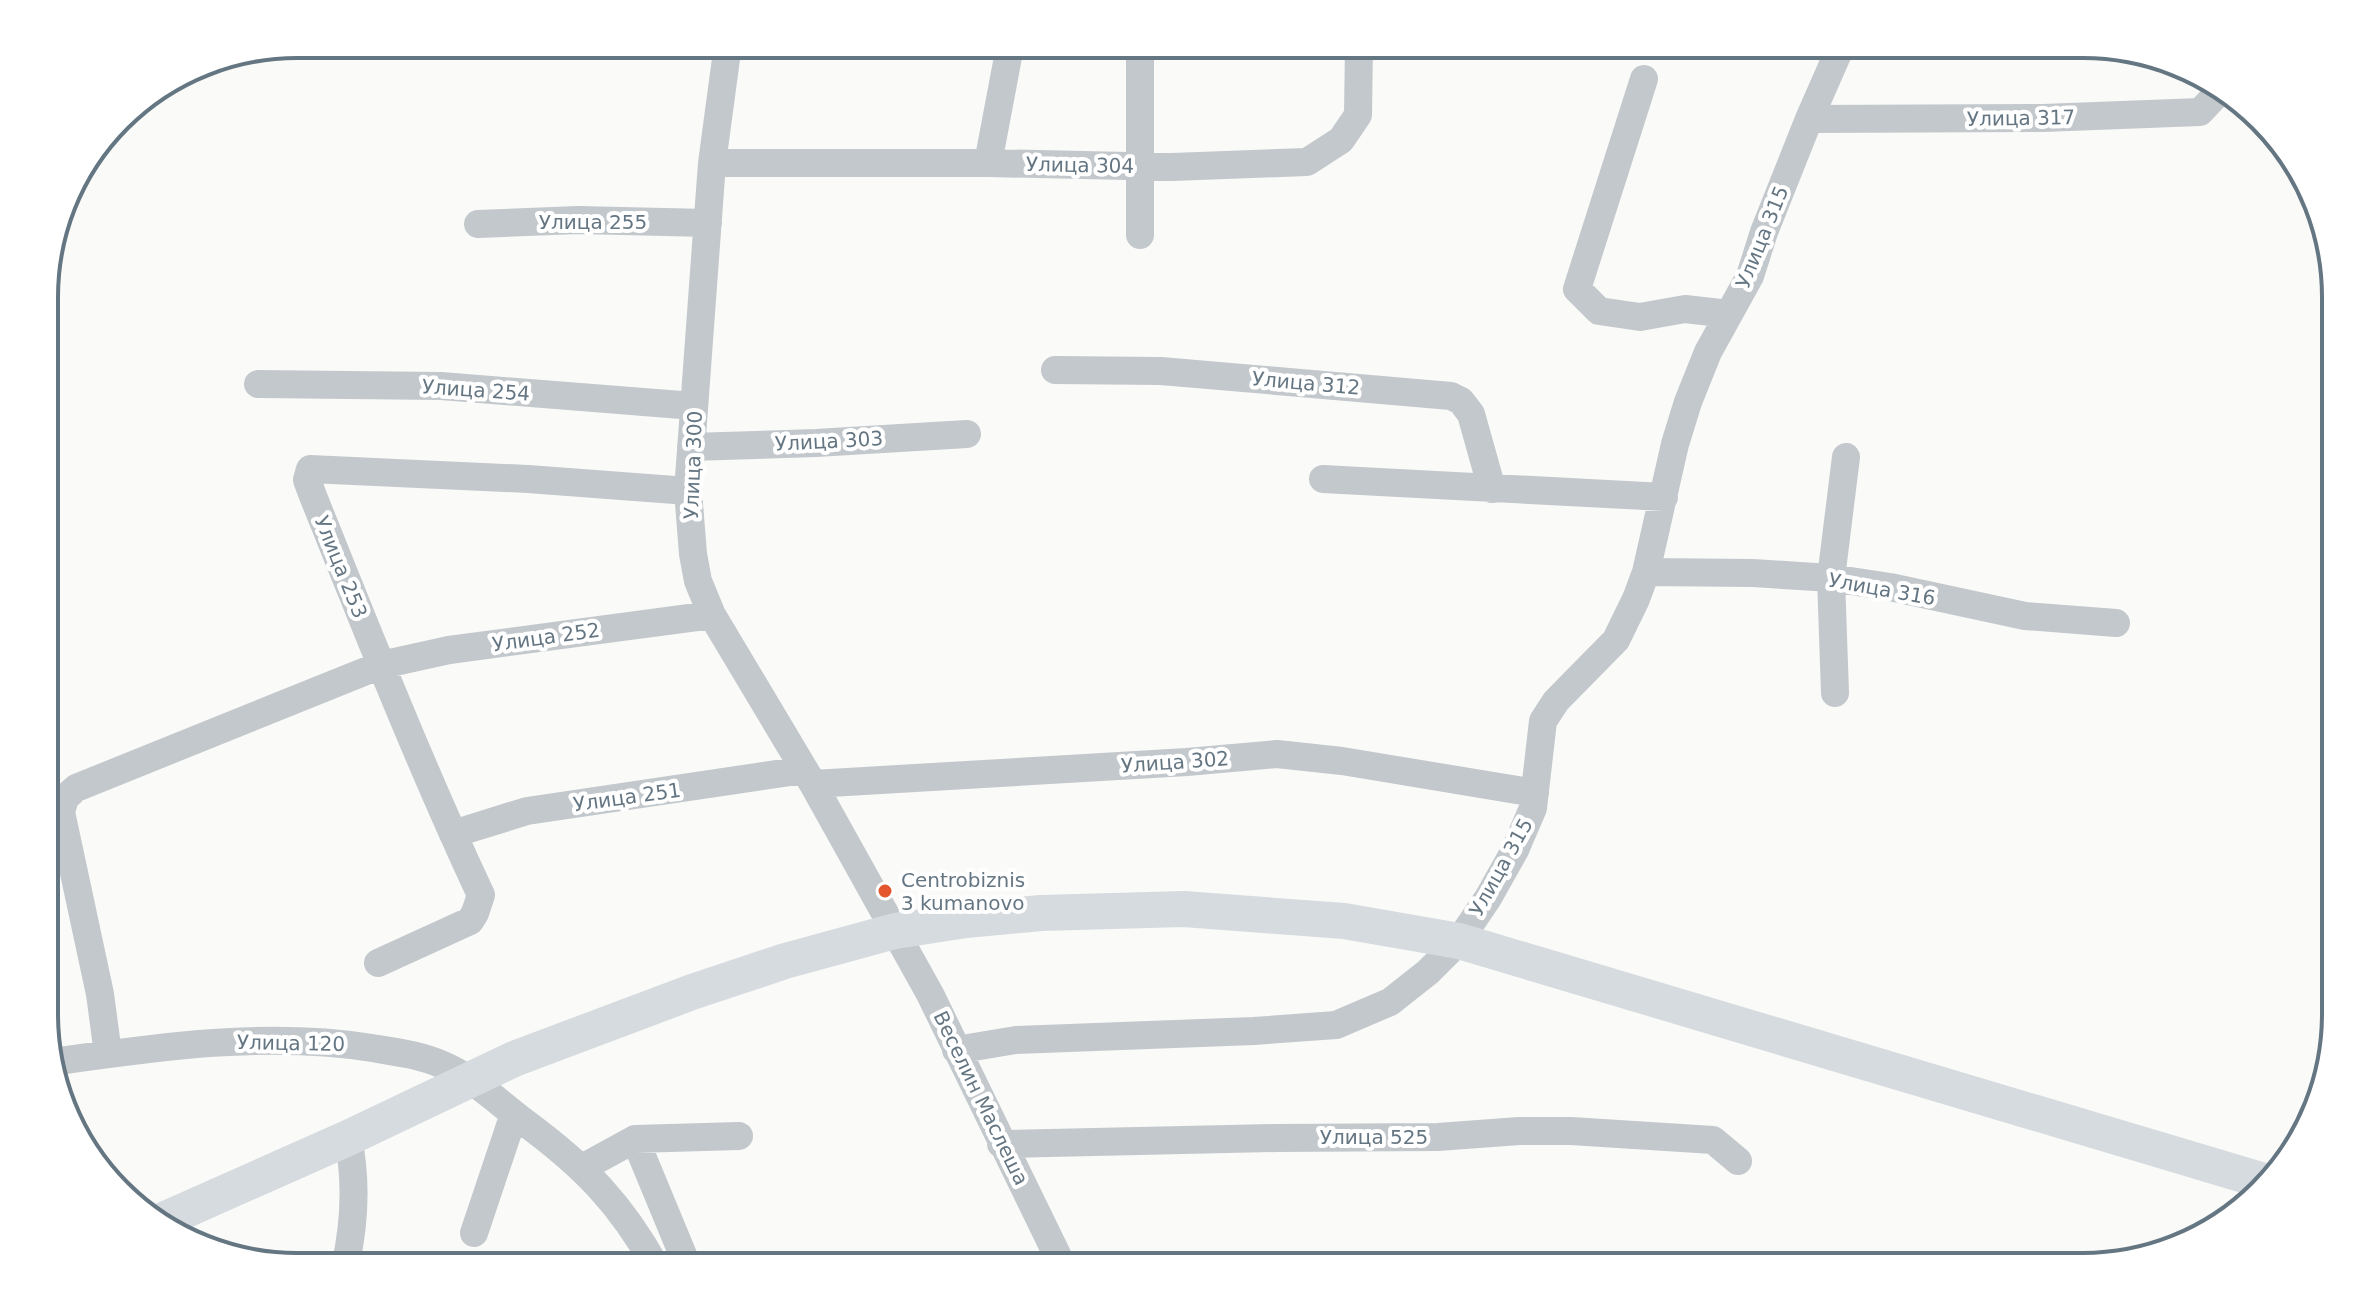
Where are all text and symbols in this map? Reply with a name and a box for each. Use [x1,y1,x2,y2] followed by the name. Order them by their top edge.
[1967,105,2075,131] street label: Улица 317
[1026,152,1134,178] street label: Улица 304
[1731,182,1793,292] street label: Улица 315
[539,210,647,234] street label: Улица 255
[1251,366,1361,400] street label: Улица 312
[421,374,531,406] street label: Улица 254
[679,410,707,520] street label: Улица 300
[774,426,884,456] street label: Улица 303
[310,512,372,622] street label: Улица 253
[1827,568,1937,610] street label: Улица 316
[491,618,601,656] street label: Улица 252
[1120,746,1230,778] street label: Улица 302
[572,778,682,816] street label: Улица 251
[1464,814,1538,920] street label: Улица 315
[901,868,1025,915] place label: Centrobiznis 3 kumanovo
[876,882,894,900] marker: Centrobiznis 3 kumanovo
[928,1007,1034,1189] street label: Веселин Маслеша
[237,1030,345,1056] street label: Улица 120
[1320,1125,1428,1149] street label: Улица 525

